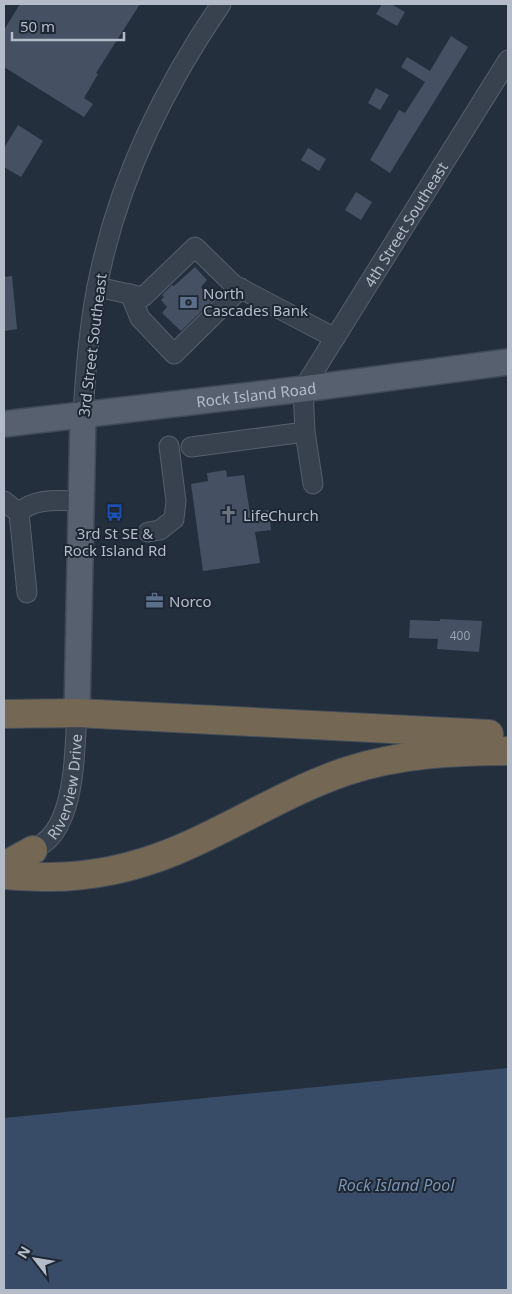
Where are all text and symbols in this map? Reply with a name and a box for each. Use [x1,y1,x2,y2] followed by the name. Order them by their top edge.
[12,10,125,42] scale bar
[20,16,55,36] text: 50 m
[359,158,452,291] street label: 4th Street Southeast
[73,272,111,418] street label: 3rd Street Southeast
[203,283,308,320] place label: North Cascades Bank
[179,292,199,312] bank icon: North Cascades Bank
[195,377,317,411] street label: Rock Island Road
[105,502,125,522] bus stop icon: 3rd St SE & Rock Island Rd
[219,505,239,525] church icon: LifeChurch
[243,505,319,525] place label: LifeChurch
[63,523,167,560] place label: 3rd St SE & Rock Island Rd
[145,591,165,611] office icon: Norco
[169,591,212,611] place label: Norco
[450,627,470,644] house number: 400
[42,733,86,844] street label: Riverview Drive
[338,1174,455,1196] water label: Rock Island Pool
[10,1234,60,1284] north arrow
[12,1242,35,1262] text: N

